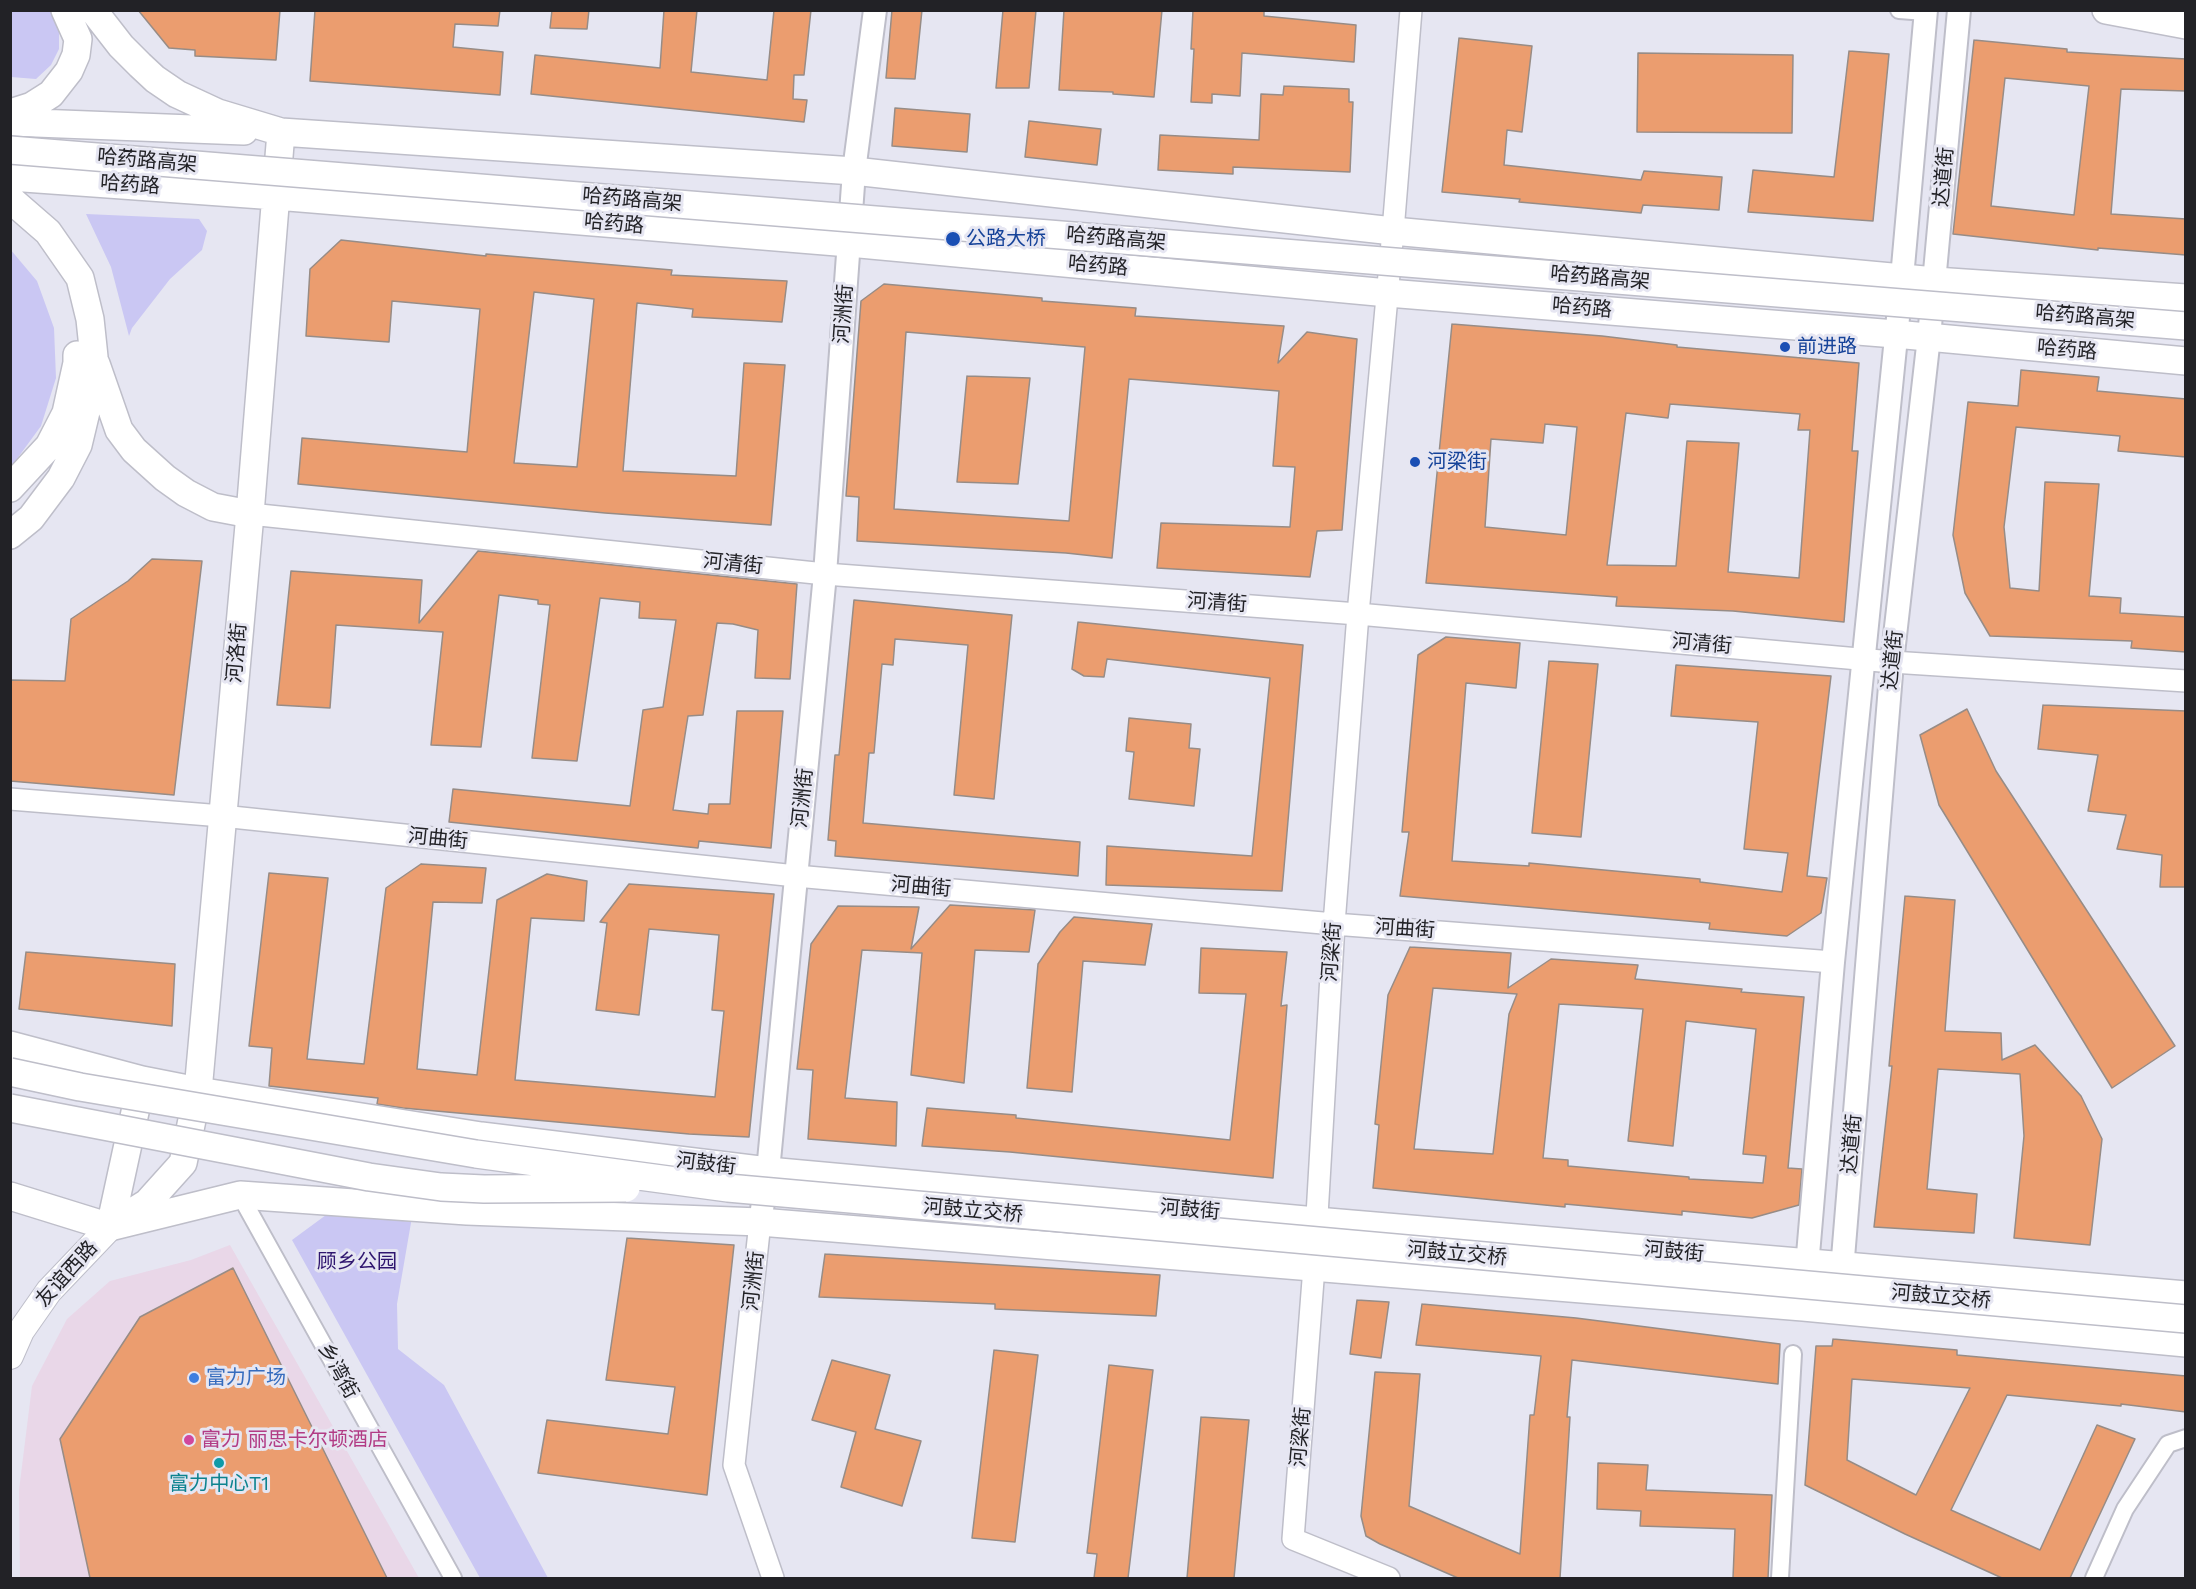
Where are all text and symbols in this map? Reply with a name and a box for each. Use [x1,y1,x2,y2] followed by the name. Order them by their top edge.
[96,145,198,177] street label: 哈药路高架
[1929,146,1959,208] street label: 达道街
[99,171,161,199] street label: 哈药路
[581,184,683,216] street label: 哈药路高架
[583,209,645,239] street label: 哈药路
[1065,223,1167,255] street label: 哈药路高架
[966,227,1046,251] place label: 公路大桥
[944,230,962,248] marker: 公路大桥
[1067,251,1129,281] street label: 哈药路
[1549,262,1651,294] street label: 哈药路高架
[830,283,858,345] street label: 河洲街
[1551,293,1613,323] street label: 哈药路
[2034,301,2136,333] street label: 哈药路高架
[1797,335,1857,359] place label: 前进路
[2036,335,2098,365] street label: 哈药路
[1778,340,1792,354] marker: 前进路
[1427,450,1487,474] place label: 河梁街
[1408,455,1422,469] marker: 河梁街
[702,549,764,579] street label: 河清街
[1186,589,1248,617] street label: 河清街
[222,622,252,684] street label: 河洛街
[1671,629,1733,659] street label: 河清街
[1878,629,1908,691] street label: 达道街
[788,767,818,829] street label: 河洲街
[407,824,469,854] street label: 河曲街
[890,872,952,902] street label: 河曲街
[1374,915,1436,943] street label: 河曲街
[1318,921,1346,983] street label: 河梁街
[1837,1113,1867,1175] street label: 达道街
[675,1148,737,1180] street label: 河鼓街
[922,1195,1024,1227] street label: 河鼓立交桥
[1159,1195,1221,1225] street label: 河鼓街
[31,1236,103,1312] street label: 友谊西路
[1643,1237,1705,1267] street label: 河鼓街
[1406,1238,1508,1270] street label: 河鼓立交桥
[317,1250,397,1274] park label: 顾乡公园
[739,1250,769,1312] street label: 河洲街
[1890,1281,1992,1313] street label: 河鼓立交桥
[313,1339,363,1403] street label: 乡湾街
[206,1366,286,1390] place label: 富力广场
[187,1371,201,1385] marker: 富力广场
[1286,1406,1316,1468] street label: 河梁街
[201,1428,388,1452] place label: 富力 丽思卡尔顿酒店
[182,1433,196,1447] marker: 富力 丽思卡尔顿酒店
[212,1456,226,1470] marker: 富力中心T1
[169,1472,269,1496] place label: 富力中心T1

